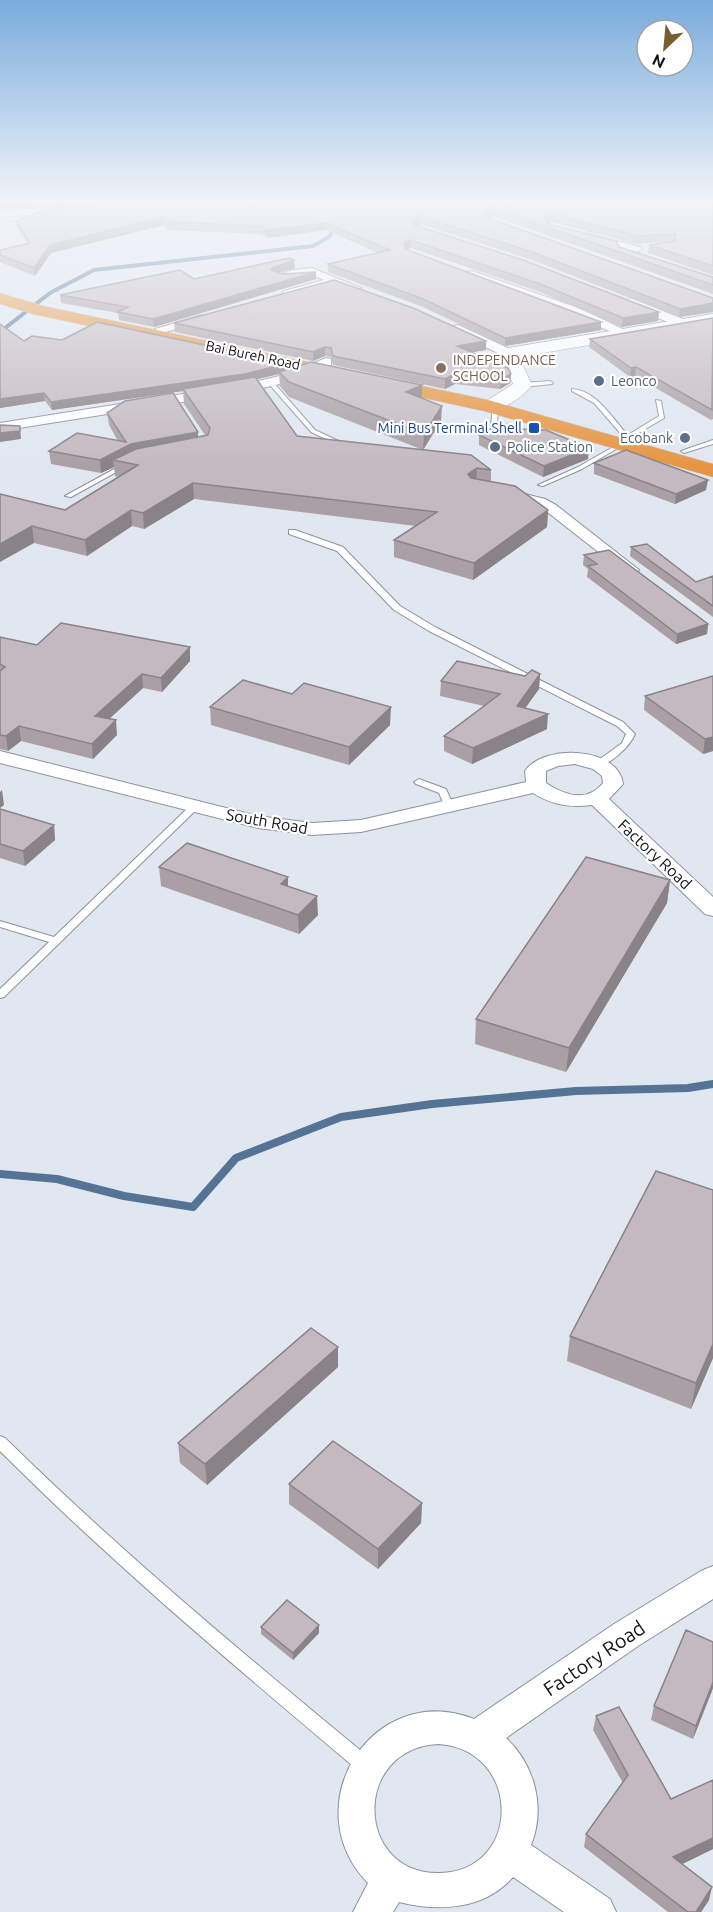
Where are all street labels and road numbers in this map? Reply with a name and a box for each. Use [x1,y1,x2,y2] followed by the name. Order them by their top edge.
[204,337,302,373] street label: Bai Bureh Road
[225,805,309,837] street label: South Road
[615,815,695,893] street label: Factory Road
[539,1616,649,1700] street label: Factory Road

